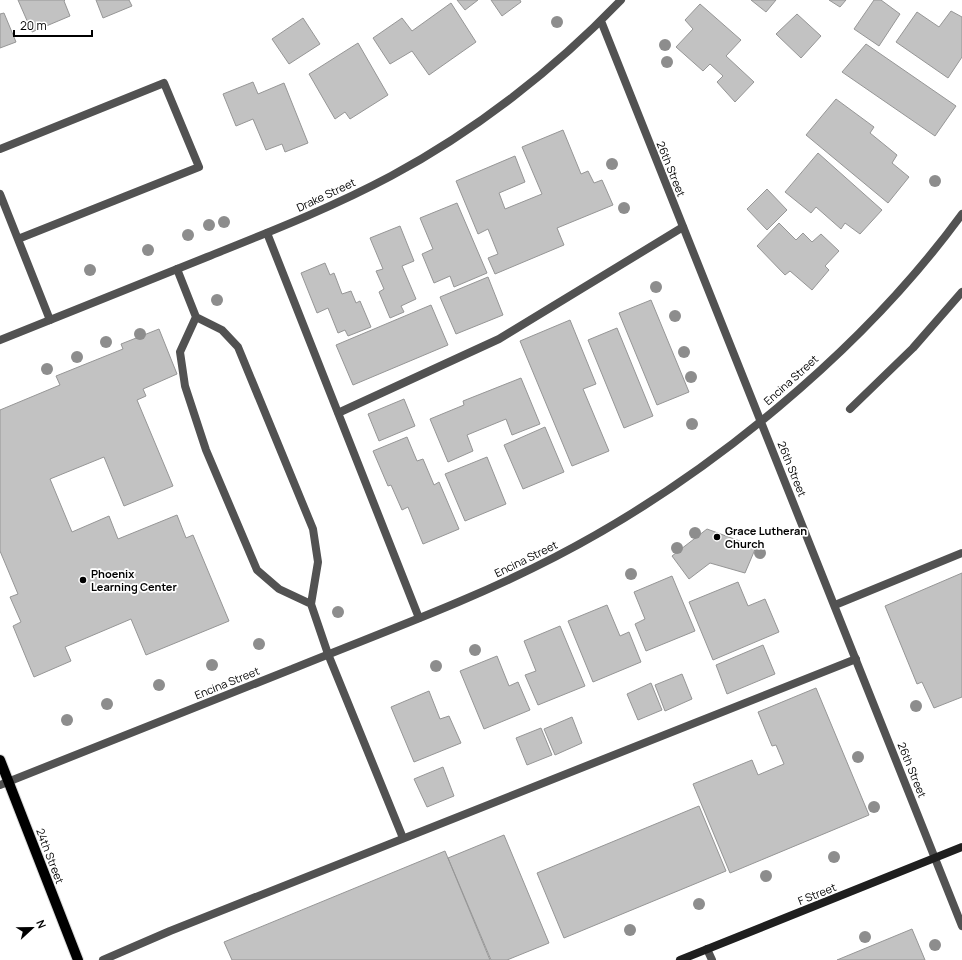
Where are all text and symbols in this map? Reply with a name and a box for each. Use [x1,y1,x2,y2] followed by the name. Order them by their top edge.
[14,12,92,38] scale bar
[20,17,47,34] text: 20 m
[654,139,689,199] street label: 26th Street
[294,174,358,215] street label: Drake Street
[760,351,821,408] street label: Encina Street
[775,439,810,499] street label: 26th Street
[725,523,807,551] place label: Grace Lutheran Church
[712,532,722,542] marker: Grace Lutheran Church
[492,537,560,580] street label: Encina Street
[91,566,177,594] place label: Phoenix Learning Center
[78,575,88,585] marker: Phoenix Learning Center
[192,663,261,702] street label: Encina Street
[895,740,930,800] street label: 26th Street
[33,826,68,886] street label: 24th Street
[795,879,838,908] street label: F Street
[12,908,52,948] north arrow
[33,918,50,931] text: N

